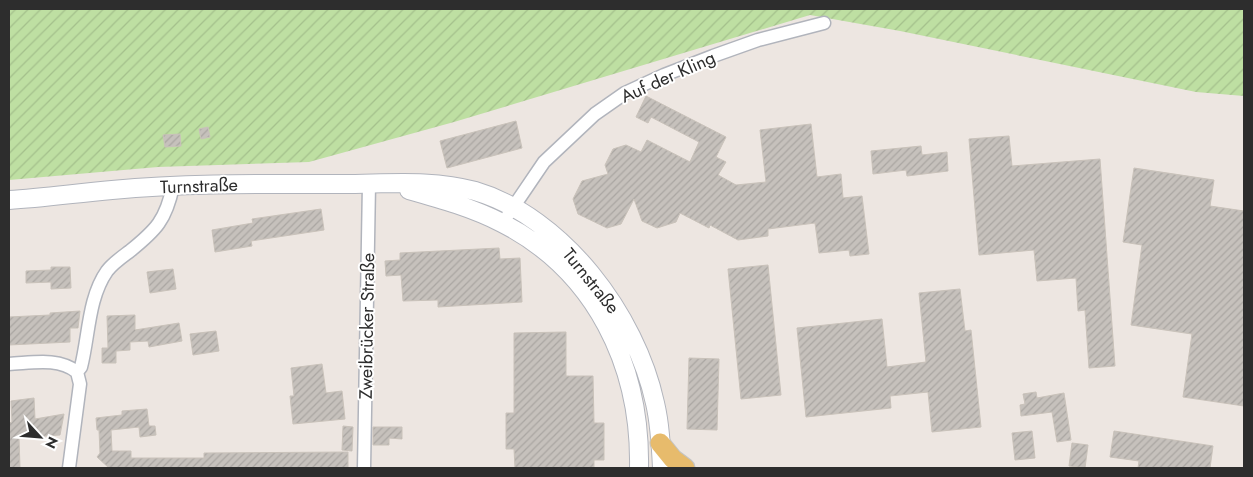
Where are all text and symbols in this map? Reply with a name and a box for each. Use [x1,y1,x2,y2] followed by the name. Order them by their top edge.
[616,45,720,109] street label: Auf der Kling
[160,172,238,200] street label: Turnstraße
[556,243,626,319] street label: Turnstraße
[353,253,381,399] street label: Zweibrücker Straße
[15,412,65,462] north arrow
[40,433,63,452] text: N

